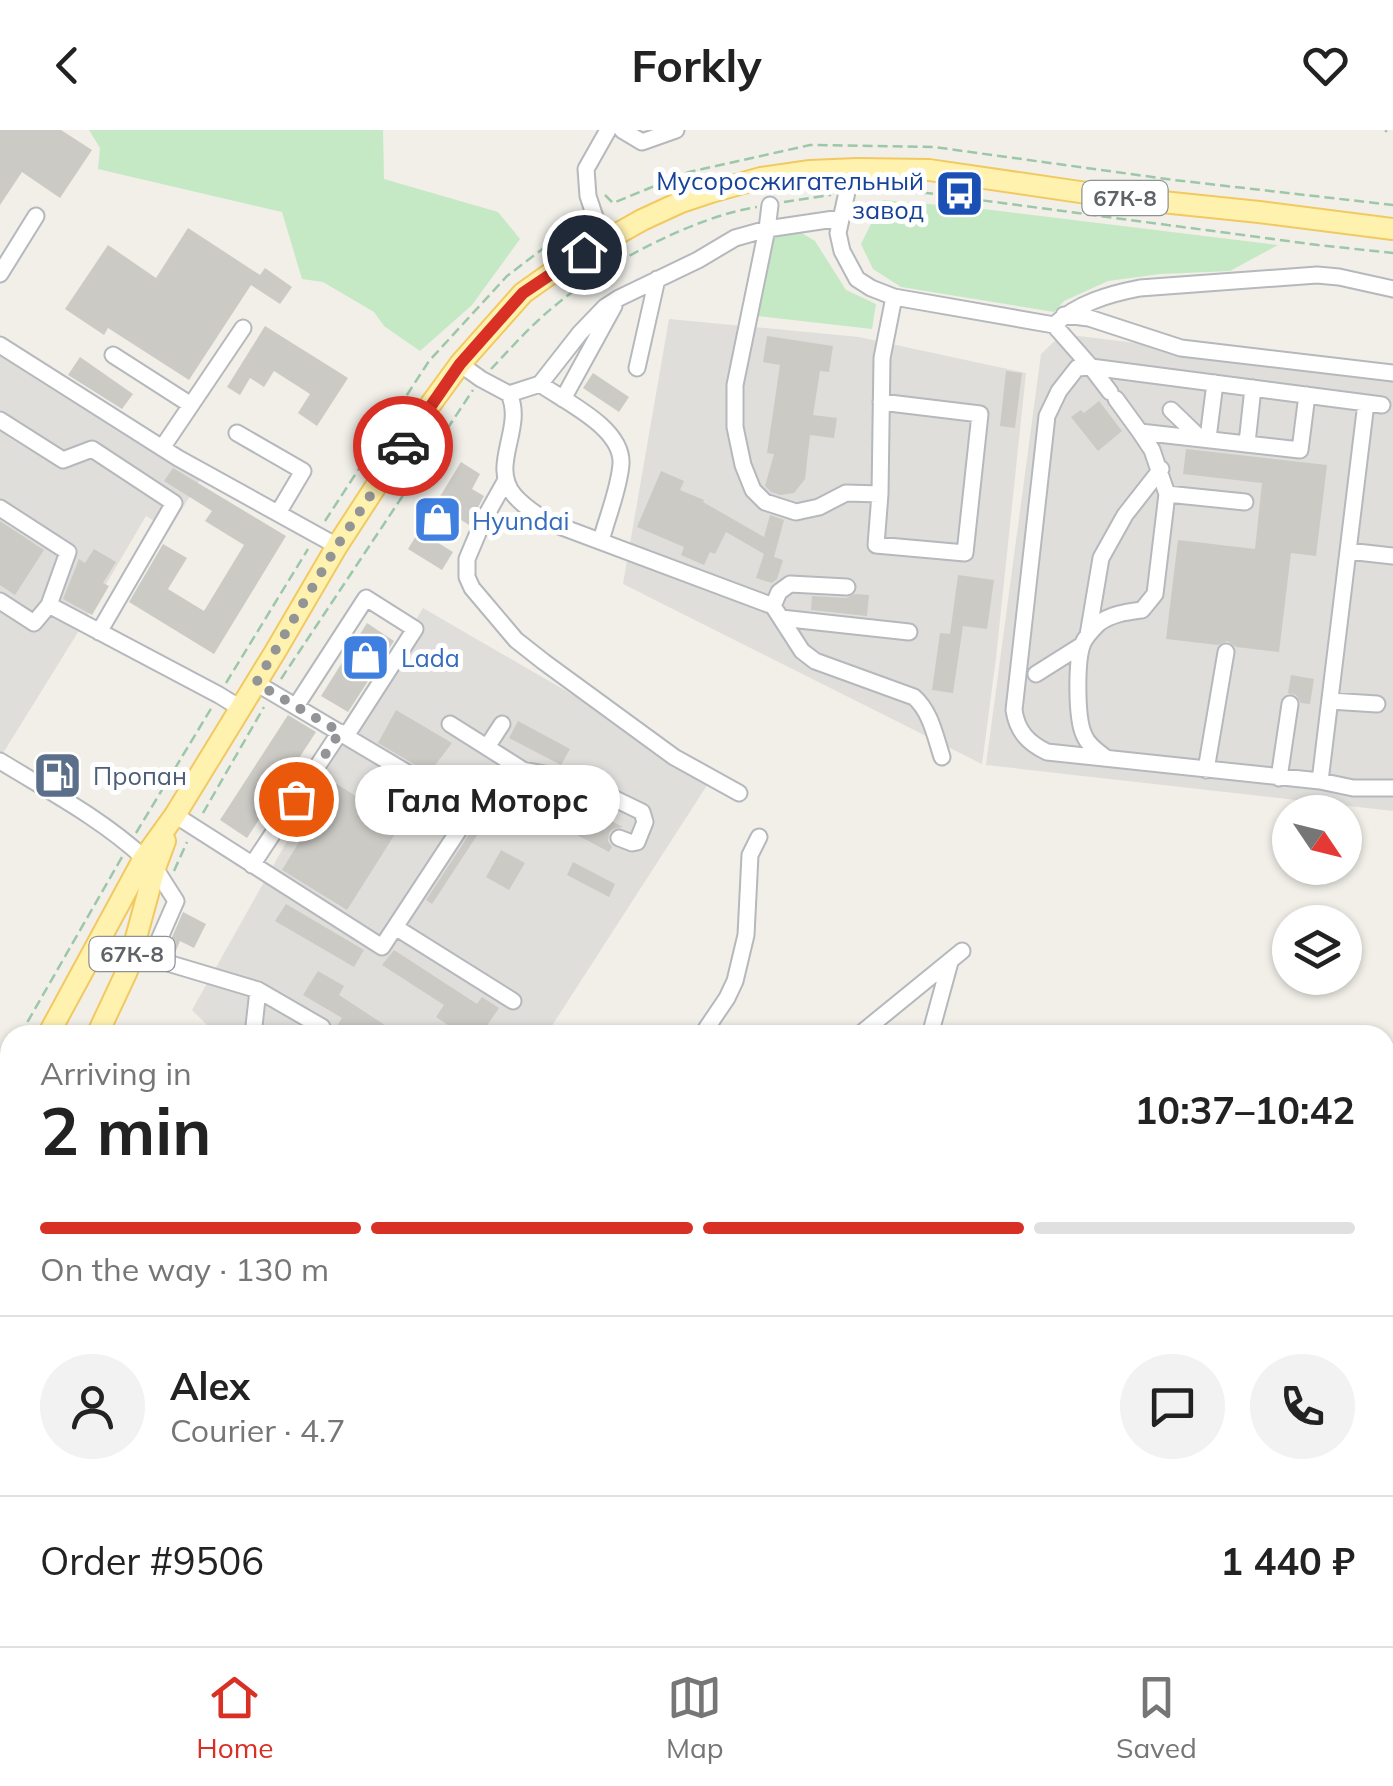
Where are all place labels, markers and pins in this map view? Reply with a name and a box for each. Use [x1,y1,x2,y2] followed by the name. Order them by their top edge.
[656,165,924,225] place label: Мусоросжигательный завод
[933,168,985,220] bus stop icon: Мусоросжигательный завод
[542,210,627,295] pin
[411,494,463,546] shop icon: Hyundai
[472,505,569,536] place label: Hyundai
[340,631,392,683] shop icon: Lada
[401,642,460,673] place label: Lada
[32,749,84,801] fuel station icon: Пропан
[254,757,339,842] pin
[93,760,187,791] place label: Пропан
[356,764,621,834] callout: Гала Моторс

